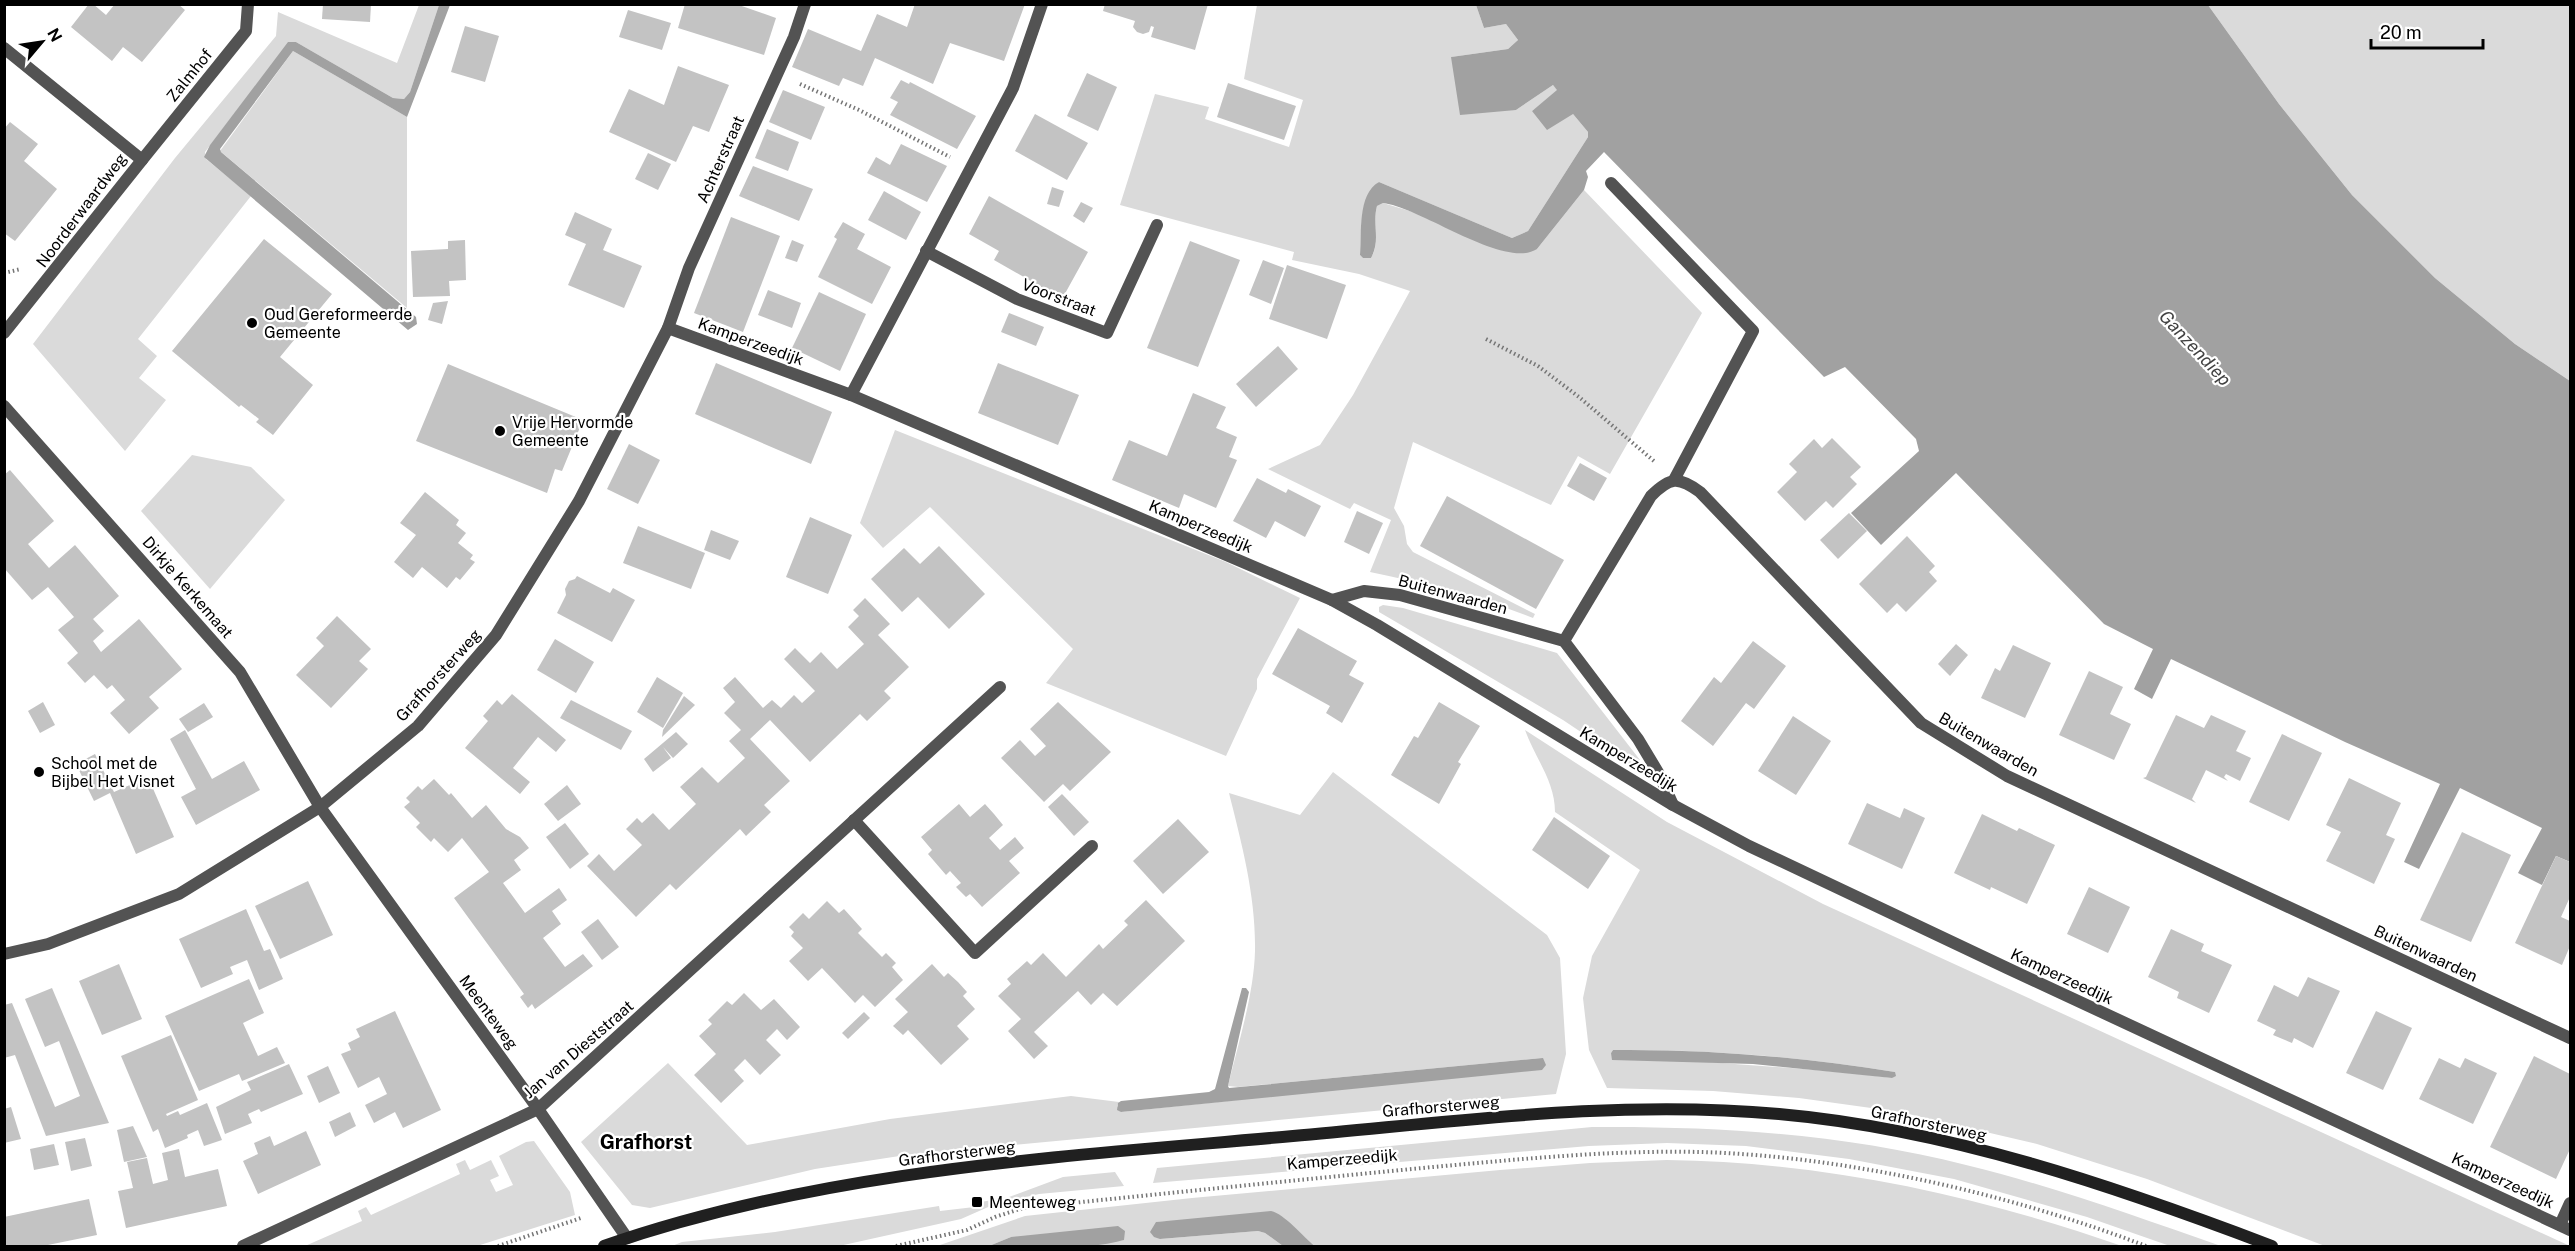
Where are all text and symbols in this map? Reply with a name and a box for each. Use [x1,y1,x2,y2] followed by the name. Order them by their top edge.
[12,12,72,72] north arrow
[2371,12,2484,50] scale bar
[2380,22,2422,43] text: 20 m
[43,25,66,45] text: N
[162,45,216,105] street label: Zalmhof
[693,113,748,206] street label: Achterstraat
[32,149,131,271] street label: Noorderwaardweg
[1019,275,1099,320] street label: Voorstraat
[264,305,412,342] place label: Oud Gereformeerde Gemeente
[2155,306,2236,390] water label: Ganzendiep
[695,314,806,369] street label: Kamperzeedijk
[245,316,259,330] marker: Oud Gereformeerde Gemeente
[512,413,633,450] place label: Vrije Hervormde Gemeente
[493,424,507,438] marker: Vrije Hervormde Gemeente
[1146,496,1256,557] street label: Kamperzeedijk
[138,533,237,642] street label: Dirkje Kerkemaat
[1396,571,1509,618] street label: Buitenwaarden
[392,625,485,725] street label: Grafhorsterweg
[1935,708,2042,781] street label: Buitenwaarden
[1576,723,1681,796] street label: Kamperzeedijk
[51,754,175,791] place label: School met de Bijbel Het Visnet
[32,765,46,779] marker: School met de Bijbel Het Visnet
[2371,921,2481,986] street label: Buitenwaarden
[2007,944,2116,1009] street label: Kamperzeedijk
[455,971,522,1053] street label: Meenteweg
[519,996,637,1102] street label: Jan van Dieststraat
[1382,1092,1501,1121] street label: Grafhorsterweg
[1869,1102,1989,1145] street label: Grafhorsterweg
[600,1130,692,1154] district label: Grafhorst
[897,1137,1017,1170] street label: Grafhorsterweg
[1286,1145,1398,1174] street label: Kamperzeedijk
[2448,1148,2557,1213] street label: Kamperzeedijk
[989,1193,1076,1212] place label: Meenteweg
[970,1195,984,1209] marker: Meenteweg

